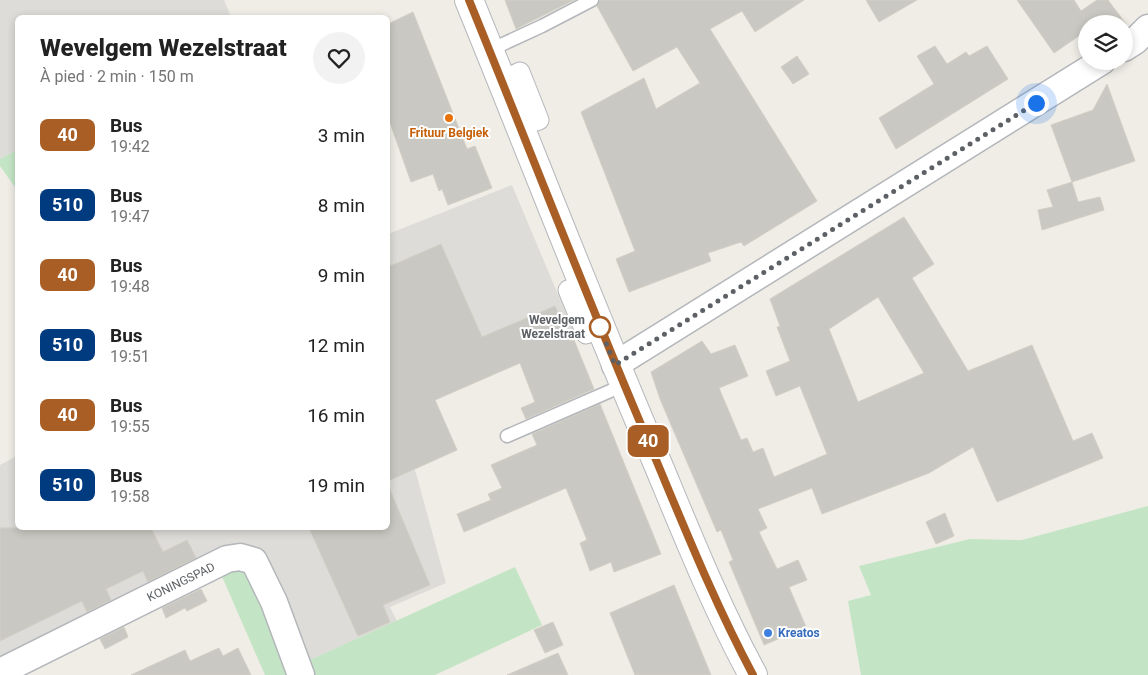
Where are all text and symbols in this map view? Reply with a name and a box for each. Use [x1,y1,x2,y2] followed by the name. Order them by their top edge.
[1078,15,1133,70] map controls
[1078,15,1133,70] button: layers
[313,32,365,84] button: heart
[40,34,287,62] text: Wevelgem Wezelstraat
[40,67,194,86] text: À pied · 2 min · 150 m
[1024,91,1049,116] your location
[443,112,455,124] marker: Frituur Belgiek
[110,114,143,137] text: Bus
[57,124,78,145] text: 40
[318,124,365,147] text: 3 min
[409,126,489,140] place label: Frituur Belgiek
[110,137,150,156] text: 19:42
[110,184,143,207] text: Bus
[52,194,83,215] text: 510
[318,194,365,217] text: 8 min
[110,207,150,226] text: 19:47
[110,254,143,277] text: Bus
[57,264,78,285] text: 40
[318,264,365,287] text: 9 min
[110,277,150,296] text: 19:48
[521,313,585,341] place label: Wevelgem Wezelstraat
[589,316,611,338] marker: Wevelgem Wezelstraat
[110,324,143,347] text: Bus
[52,334,83,355] text: 510
[307,334,365,357] text: 12 min
[110,347,150,366] text: 19:51
[110,394,143,417] text: Bus
[57,404,78,425] text: 40
[307,404,365,427] text: 16 min
[110,417,150,436] text: 19:55
[626,425,670,457] line badge: 40
[638,430,658,451] text: 40
[110,464,143,487] text: Bus
[52,474,83,495] text: 510
[307,474,365,497] text: 19 min
[110,487,150,506] text: 19:58
[145,559,217,604] street label: KONINGSPAD
[778,626,820,640] place label: Kreatos
[762,627,774,639] marker: Kreatos

